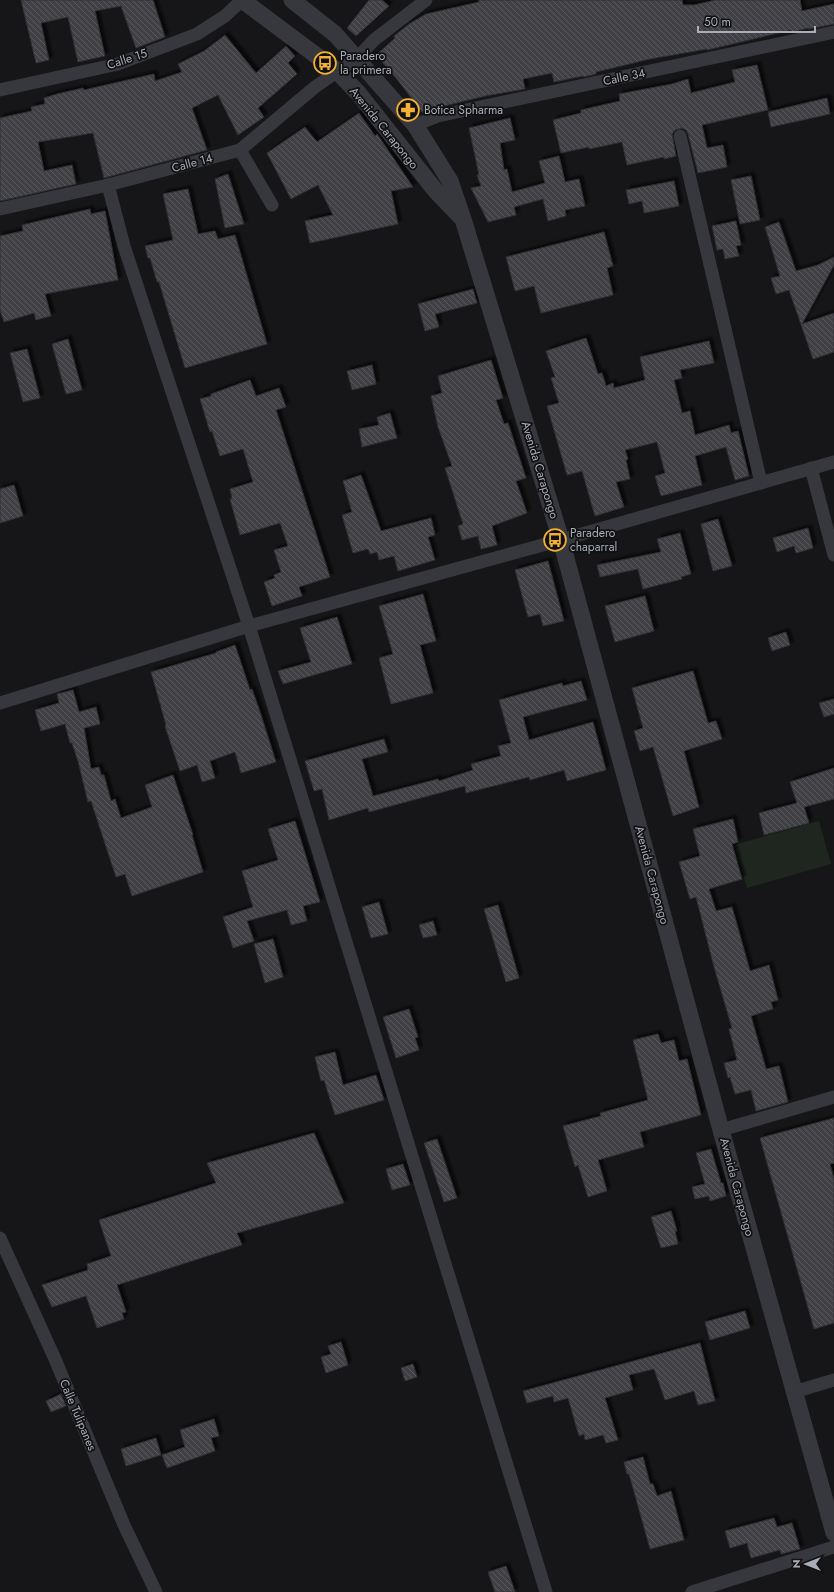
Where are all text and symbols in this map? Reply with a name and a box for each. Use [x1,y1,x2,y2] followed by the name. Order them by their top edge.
[698,8,815,34] scale bar
[704,13,731,31] text: 50 m
[104,44,150,74] street label: Calle 15
[340,47,392,79] place label: Paradero la primera
[312,50,338,76] bus stop icon: Paradero la primera
[601,64,647,90] street label: Calle 34
[345,83,423,173] street label: Avenida Carapongo
[395,97,421,123] pharmacy icon: Botica Spharma
[424,101,503,119] place label: Botica Spharma
[170,149,214,177] street label: Calle 14
[517,419,564,521] street label: Avenida Carapongo
[570,524,617,556] place label: Paradero chaparral
[542,527,568,553] bus stop icon: Paradero chaparral
[630,824,674,927] street label: Avenida Carapongo
[715,1136,759,1239] street label: Avenida Carapongo
[55,1376,101,1454] street label: Calle Tulipanes
[786,1544,826,1584] north arrow
[788,1560,804,1568] text: N

